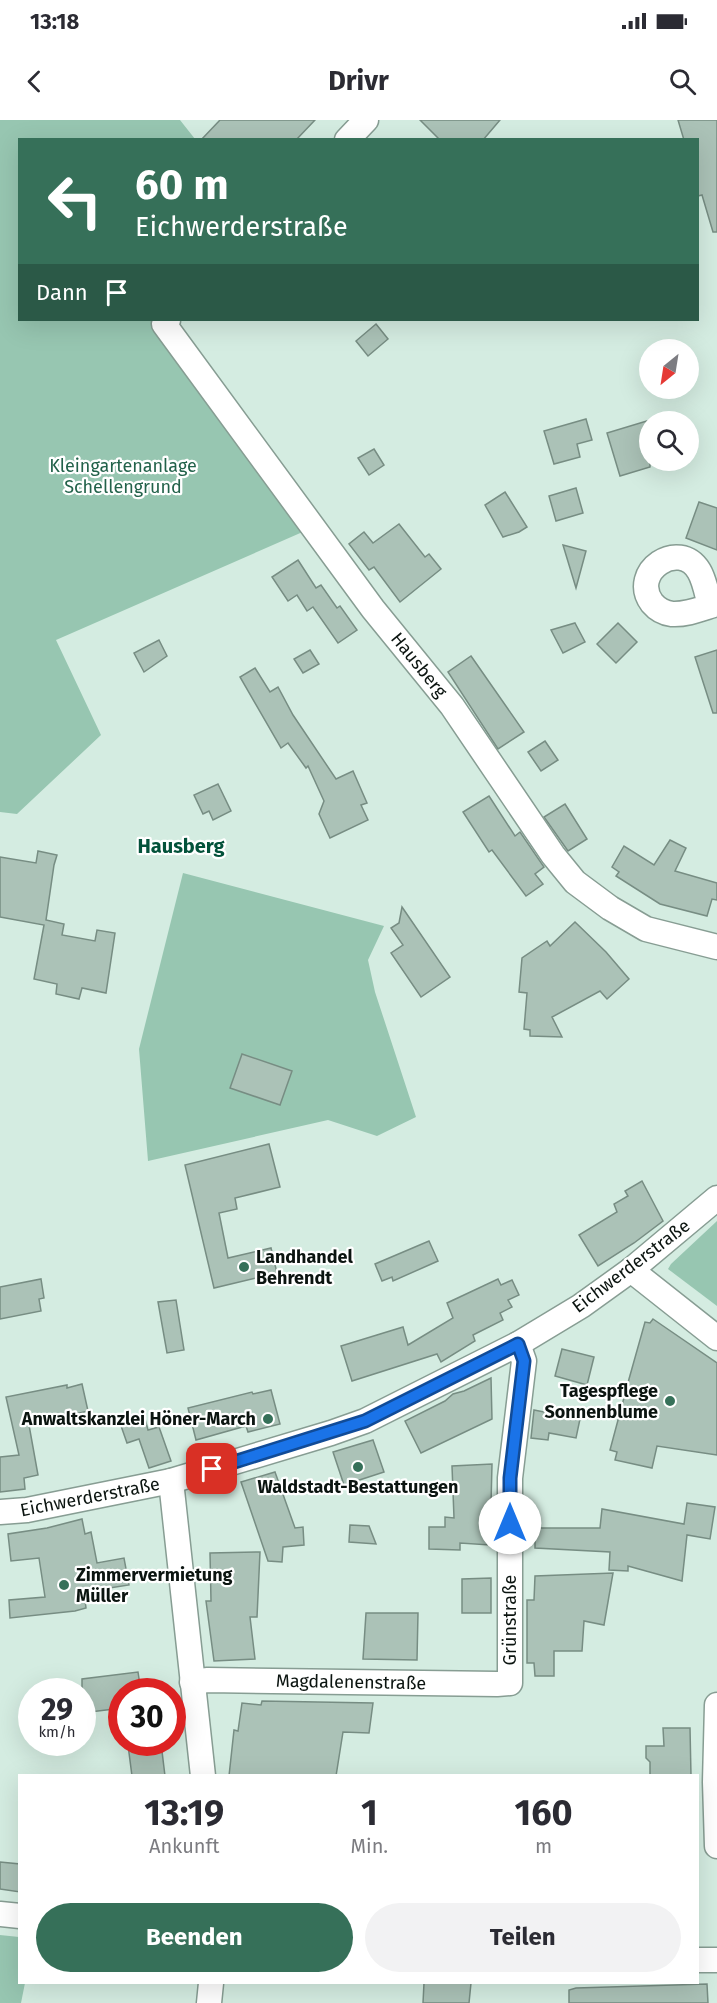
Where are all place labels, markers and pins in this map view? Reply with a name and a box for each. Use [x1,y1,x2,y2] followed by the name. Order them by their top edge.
[256,1246,353,1289] place label: Landhandel Behrendt
[237,1260,251,1274] marker: Landhandel Behrendt
[545,1380,658,1423] place label: Tagespflege Sonnenblume
[663,1394,677,1408] marker: Tagespflege Sonnenblume
[21,1408,256,1430] place label: Anwaltskanzlei Höner-March
[261,1412,275,1426] marker: Anwaltskanzlei Höner-March
[186,1443,237,1494] pin
[351,1460,365,1474] marker: Waldstadt-Bestattungen
[258,1476,458,1498] place label: Waldstadt-Bestattungen
[76,1564,233,1607] place label: Zimmervermietung Müller
[57,1578,71,1592] marker: Zimmervermietung Müller

